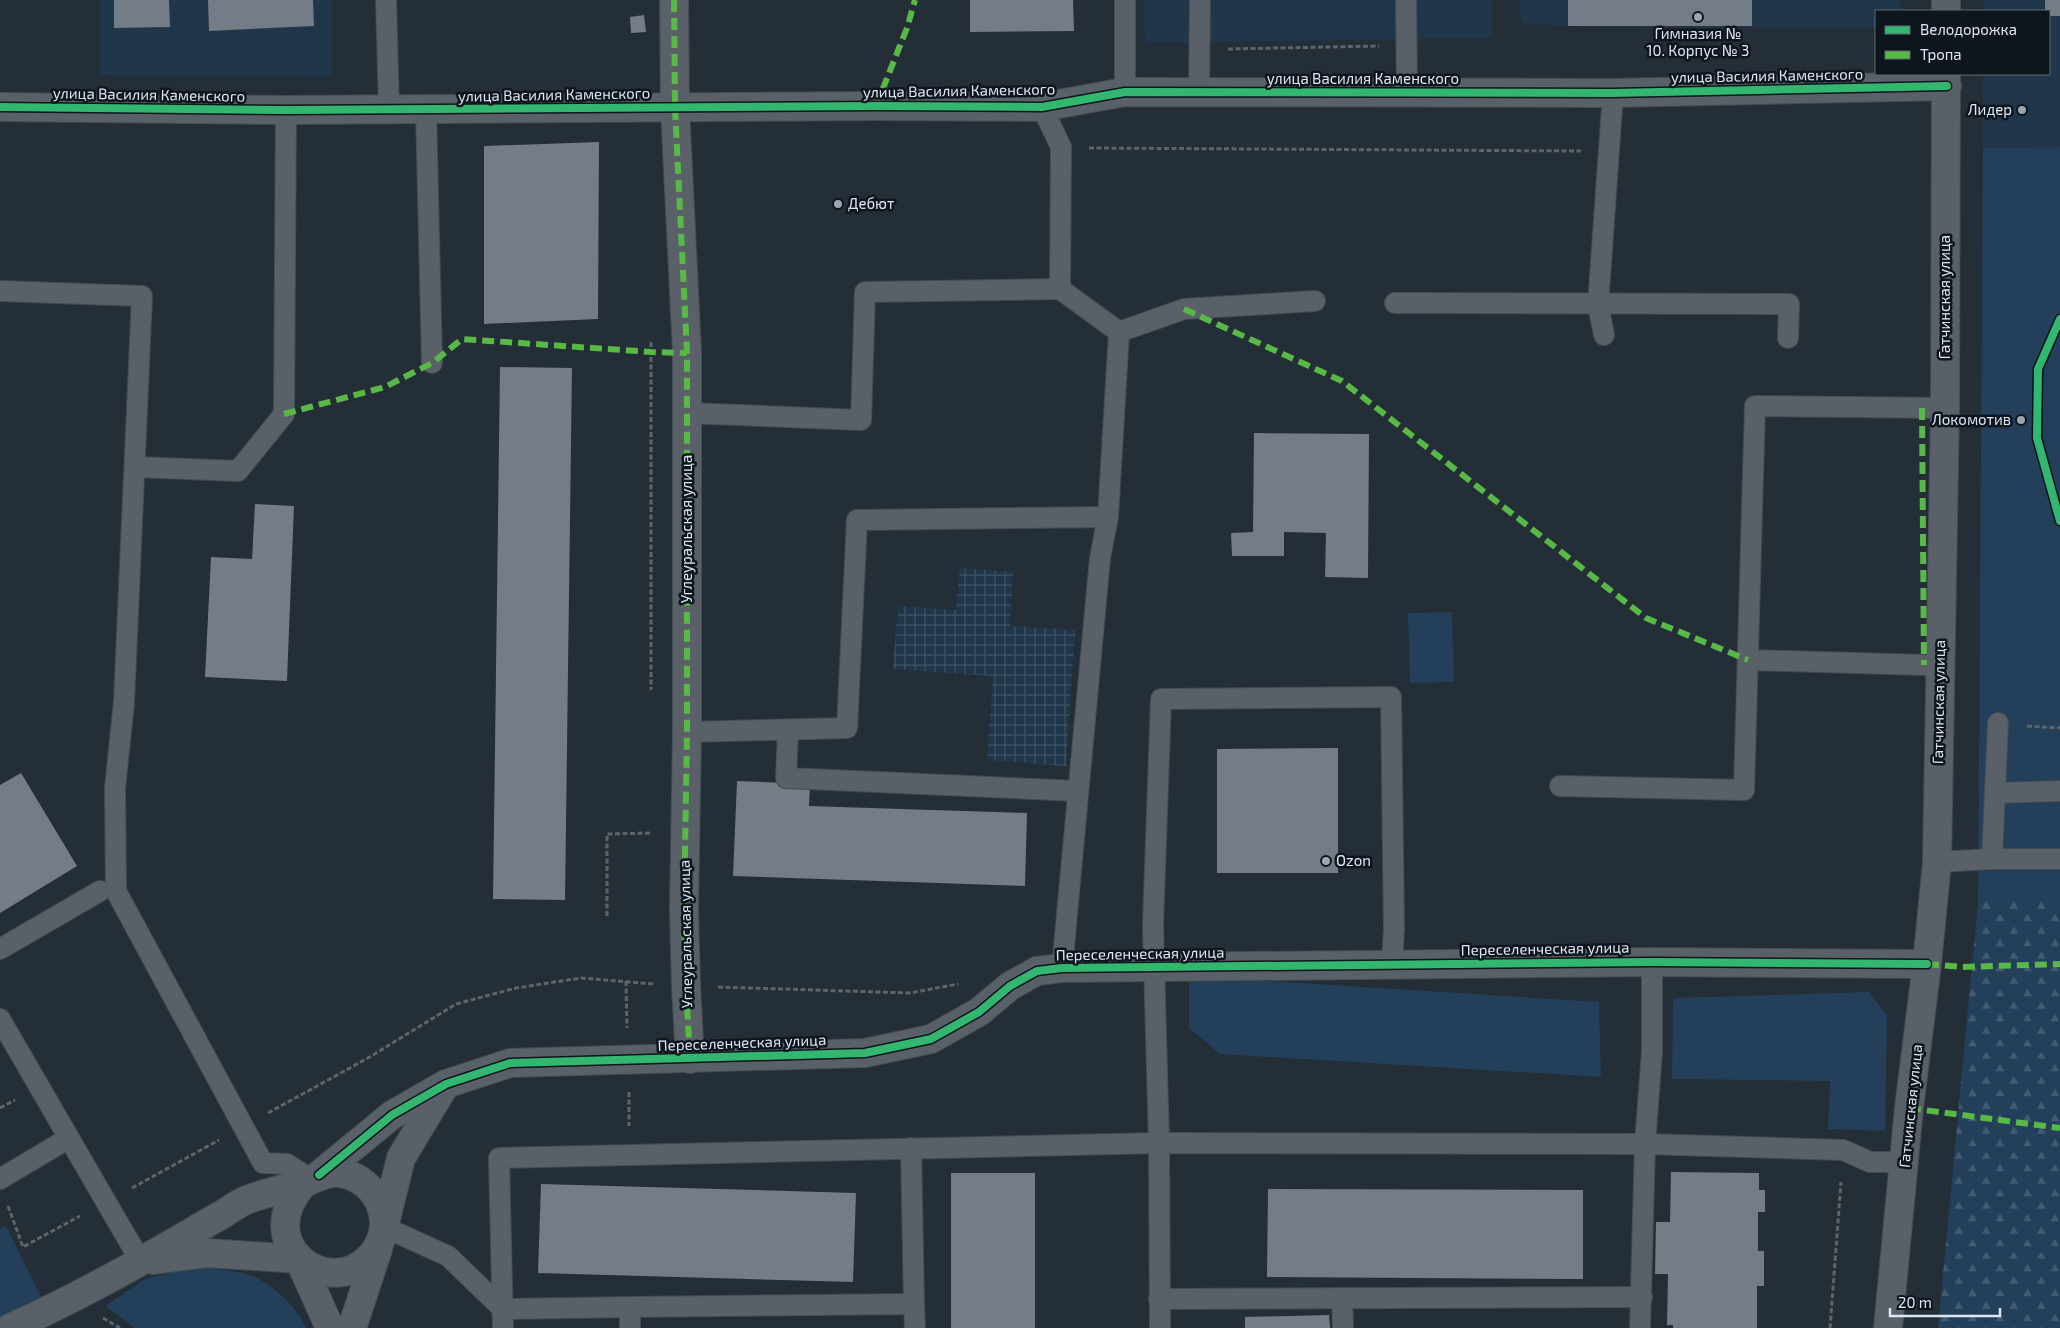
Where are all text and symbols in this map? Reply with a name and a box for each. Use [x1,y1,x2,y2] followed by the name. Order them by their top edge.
[1875,10,2050,75] legend
[1692,11,1704,23] marker: Гимназия № 10. Корпус № 3
[1920,20,2017,38] text: Велодорожка
[1647,24,1749,60] place label: Гимназия № 10. Корпус № 3
[1920,45,1962,63] text: Тропа
[1671,64,1863,87] street label: улица Василия Каменского
[1267,69,1459,88] street label: улица Василия Каменского
[863,79,1055,102] street label: улица Василия Каменского
[53,83,245,106] street label: улица Василия Каменского
[458,83,650,106] street label: улица Василия Каменского
[1968,100,2012,118] place label: Лидер
[2016,104,2028,116] marker: Лидер
[848,194,894,212] place label: Дебют
[832,198,844,210] marker: Дебют
[1935,235,1954,359] street label: Гатчинская улица
[1932,410,2011,428] place label: Локомотив
[2015,414,2027,426] marker: Локомотив
[677,455,696,603] street label: Углеуральская улица
[1928,640,1949,764] street label: Гатчинская улица
[1336,851,1371,869] place label: Ozon
[1320,855,1332,867] marker: Ozon
[675,860,696,1008] street label: Углеуральская улица
[1460,938,1630,959] street label: Переселенческая улица
[1055,943,1225,964] street label: Переселенческая улица
[657,1030,827,1055] street label: Переселенческая улица
[1895,1043,1926,1169] street label: Гатчинская улица
[1890,1286,2000,1318] scale bar
[1898,1293,1932,1311] text: 20 m

